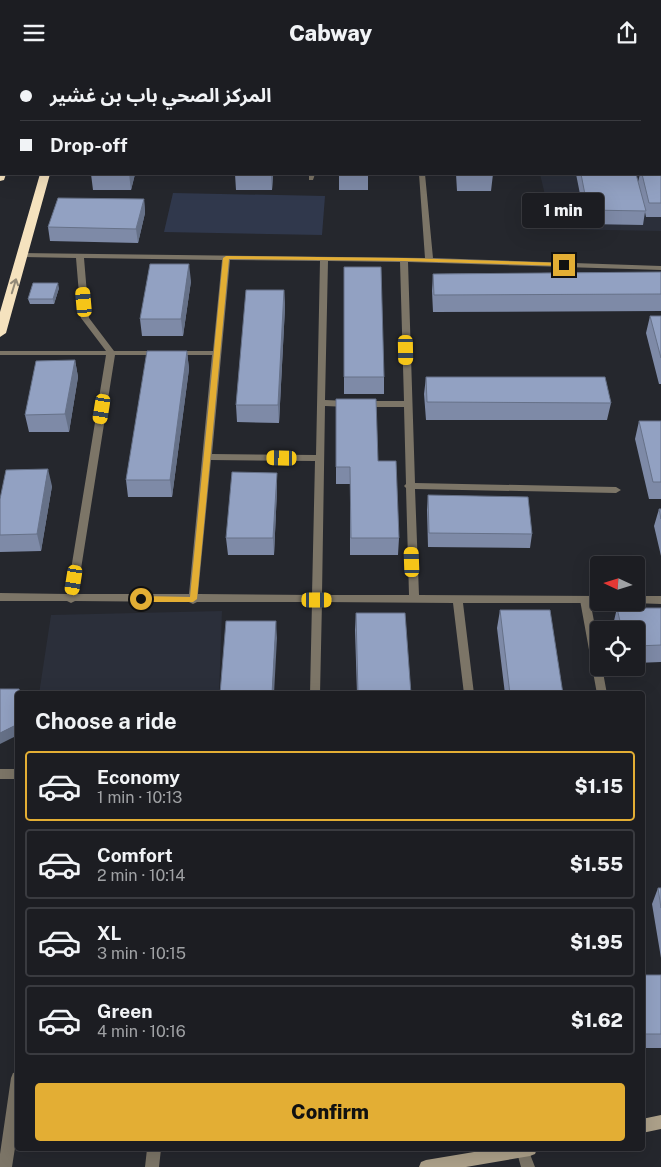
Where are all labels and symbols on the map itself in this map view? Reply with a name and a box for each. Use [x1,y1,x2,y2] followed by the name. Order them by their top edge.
[523,193,605,227] callout: 1 min
[553,254,575,276] route end
[9,278,19,294] one-way arrow
[75,286,92,318] car
[398,335,413,365] car
[92,393,111,425] car
[266,450,297,466] car
[403,547,420,577] car
[590,556,645,611] north arrow
[64,564,83,596] car
[130,588,152,610] route start
[302,593,332,608] car

